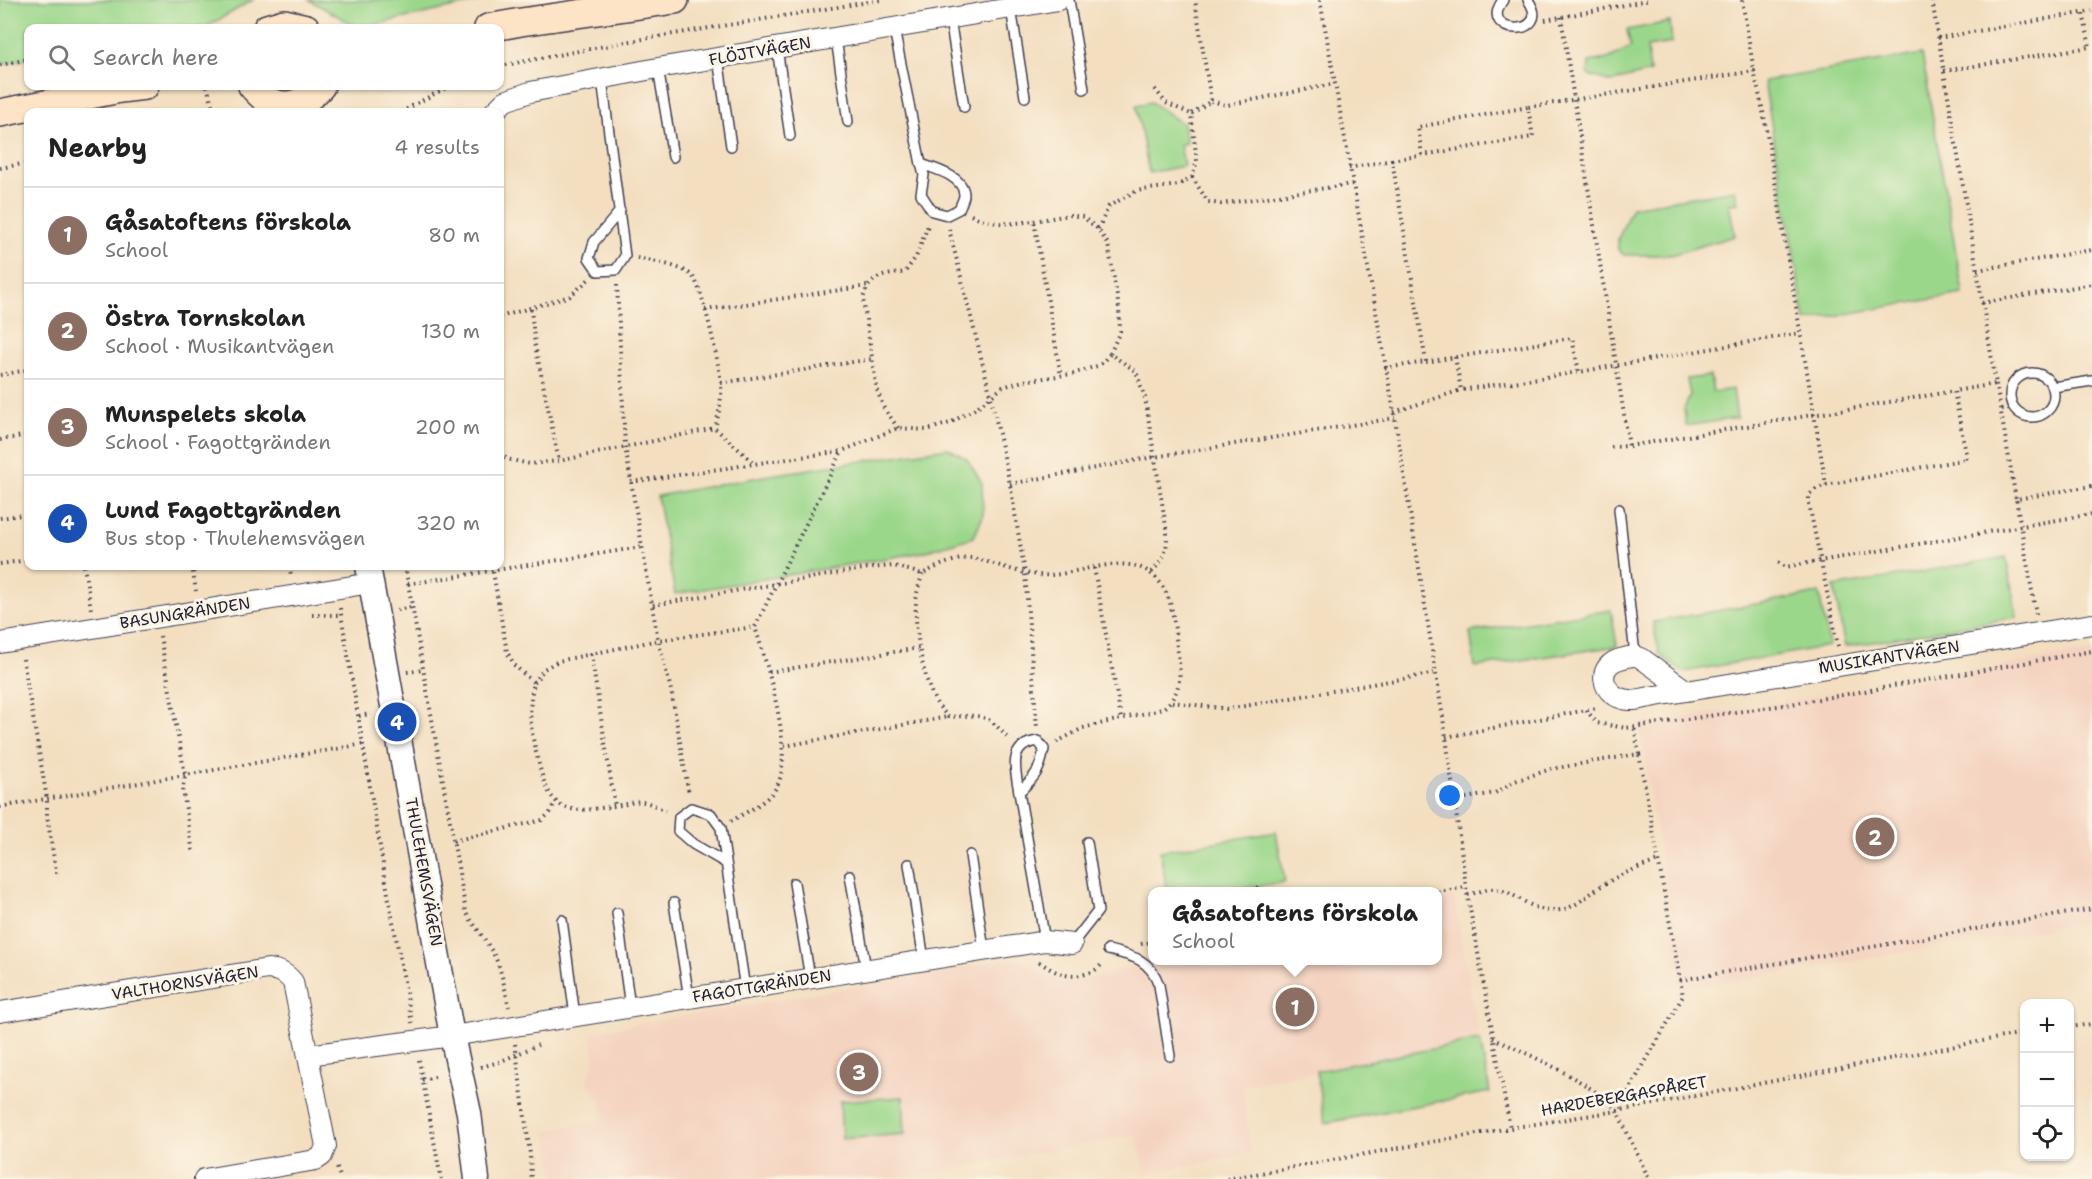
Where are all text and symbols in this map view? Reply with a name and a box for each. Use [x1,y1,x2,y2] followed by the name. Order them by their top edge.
[24,24,504,90] search box
[707,32,813,70] street label: FLÖJTVÄGEN
[45,41,78,74] icon: search
[93,43,219,72] text: Search here
[48,130,147,165] text: Nearby
[394,134,480,160] text: 4 results
[105,208,351,237] text: Gåsatoftens förskola
[63,222,72,248] text: 1
[428,222,480,248] text: 80 m
[105,237,168,263] text: School
[105,304,305,333] text: Östra Tornskolan
[61,318,75,344] text: 2
[421,318,480,344] text: 130 m
[105,333,334,359] text: School · Musikantvägen
[105,400,306,429] text: Munspelets skola
[61,414,75,440] text: 3
[415,414,480,440] text: 200 m
[105,429,331,455] text: School · Fagottgränden
[105,496,341,525] text: Lund Fagottgränden
[61,510,75,536] text: 4
[416,510,480,536] text: 320 m
[105,525,365,551] text: Bus stop · Thulehemsvägen
[118,592,252,634] street label: BASUNGRÄNDEN
[1817,635,1961,679] street label: MUSIKANTVÄGEN
[378,700,416,744] pin: 4
[1435,781,1464,810] your location
[401,796,447,948] street label: THULEHEMSVÄGEN
[1856,814,1894,860] pin: 2
[1148,887,1442,965] popup
[1172,899,1418,928] text: Gåsatoftens förskola
[1172,928,1235,954] text: School
[110,961,260,1005] street label: VALTHORNSVÄGEN
[691,965,833,1007] street label: FAGOTTGRÄNDEN
[1276,984,1314,1030] pin: 1
[2020,999,2074,1161] map controls
[2020,999,2074,1053] button: +
[840,1050,878,1094] pin: 3
[2020,1053,2074,1107] button: −
[1539,1070,1709,1121] street label: HARDEBERGASPÅRET
[2020,1107,2074,1161] button: locate

